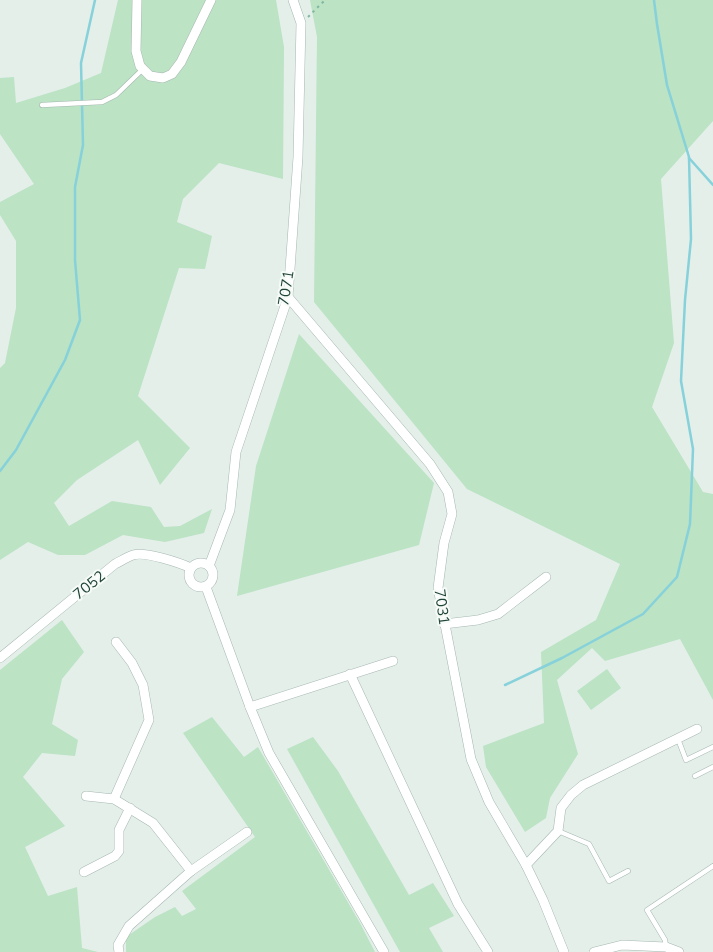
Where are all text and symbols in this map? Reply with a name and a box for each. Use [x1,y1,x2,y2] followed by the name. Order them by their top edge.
[273,269,299,307] street label: 7071
[69,566,109,604] street label: 7052
[430,588,454,626] street label: 7031

